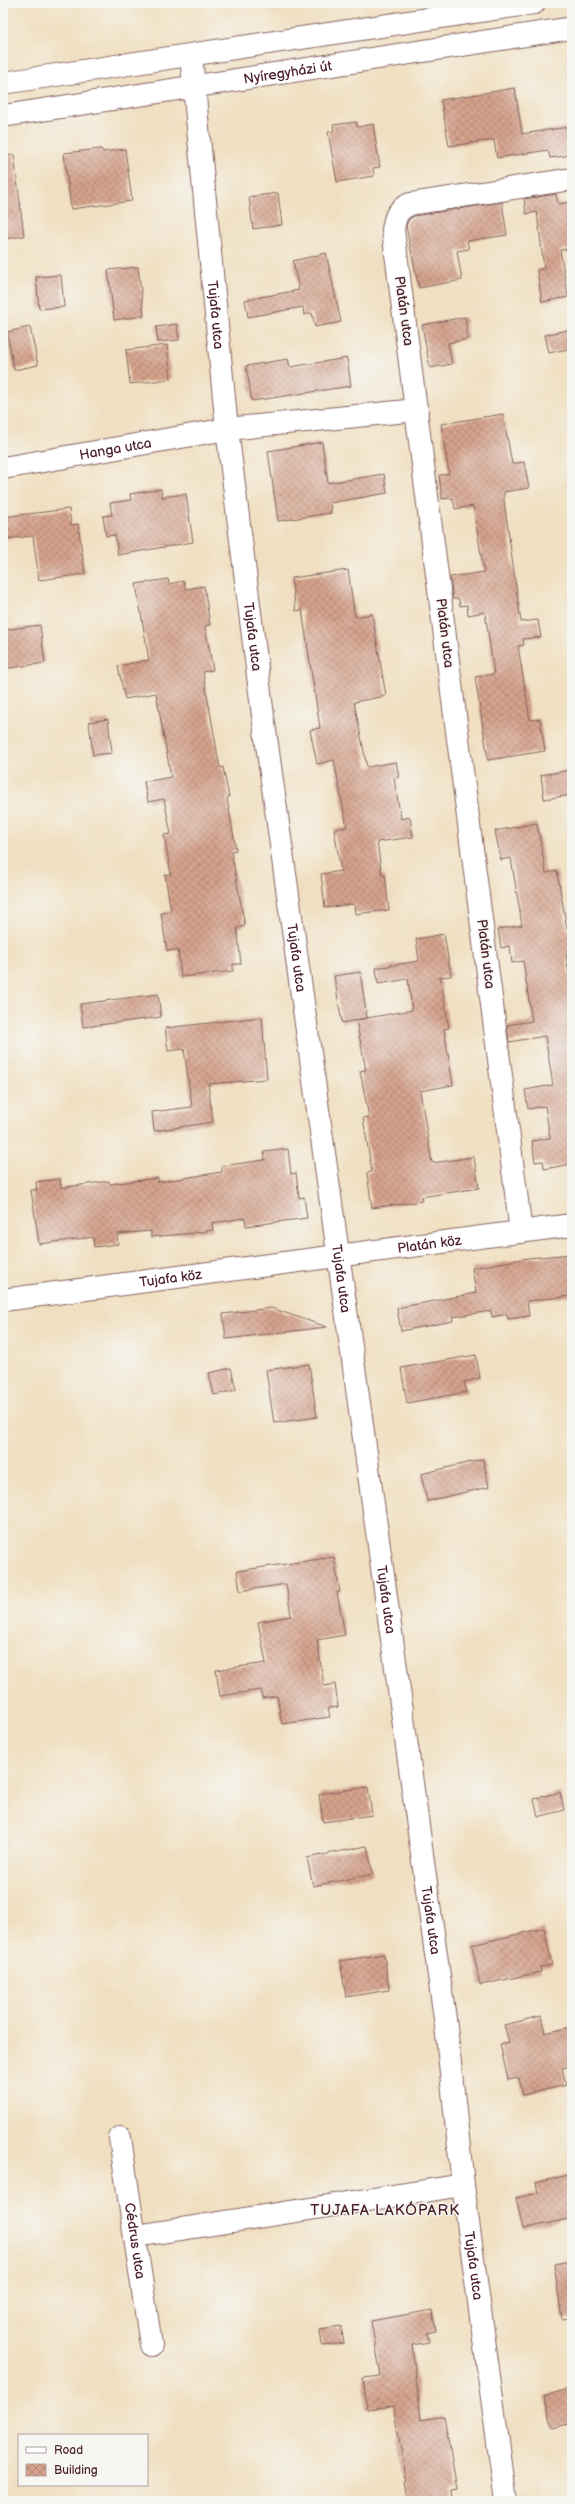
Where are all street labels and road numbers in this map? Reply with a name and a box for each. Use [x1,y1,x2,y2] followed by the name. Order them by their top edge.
[242,57,334,87] street label: Nyíregyházi út
[391,275,417,347] street label: Platán utca
[204,280,228,350] street label: Tujafa utca
[78,434,153,463] street label: Hanga utca
[432,597,458,669] street label: Platán utca
[240,601,266,672] street label: Tujafa utca
[473,918,499,990] street label: Platán utca
[284,922,310,993] street label: Tujafa utca
[396,1231,463,1256] street label: Platán köz
[328,1243,355,1314] street label: Tujafa utca
[138,1265,203,1290] street label: Tujafa köz
[373,1564,400,1635] street label: Tujafa utca
[418,1885,444,1956] street label: Tujafa utca
[121,2201,150,2280] street label: Cédrus utca
[461,2230,487,2301] street label: Tujafa utca

